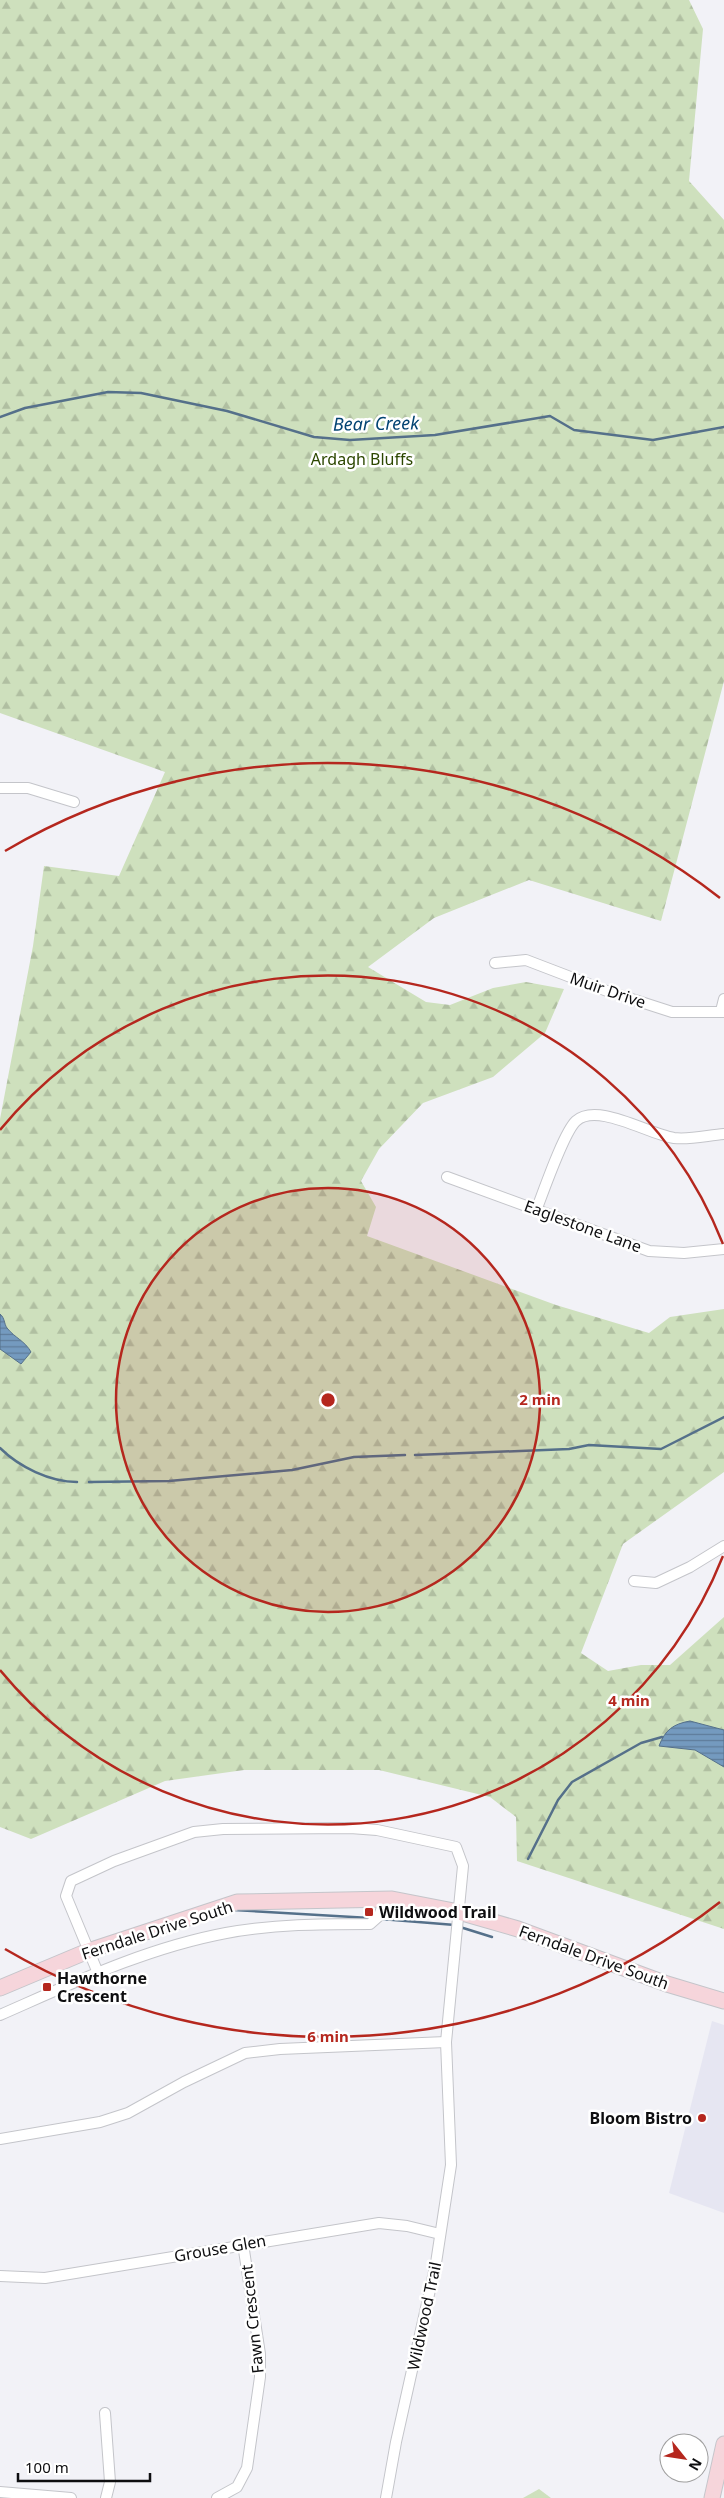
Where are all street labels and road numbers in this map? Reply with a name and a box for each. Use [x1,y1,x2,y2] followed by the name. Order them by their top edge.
[567,967,649,1013] street label: Muir Drive
[521,1195,645,1257] street label: Eaglestone Lane
[79,1895,235,1965] street label: Ferndale Drive South
[516,1920,672,1994] street label: Ferndale Drive South
[172,2229,268,2267] street label: Grouse Glen
[402,2260,446,2372] street label: Wildwood Trail
[235,2263,269,2375] street label: Fawn Crescent

